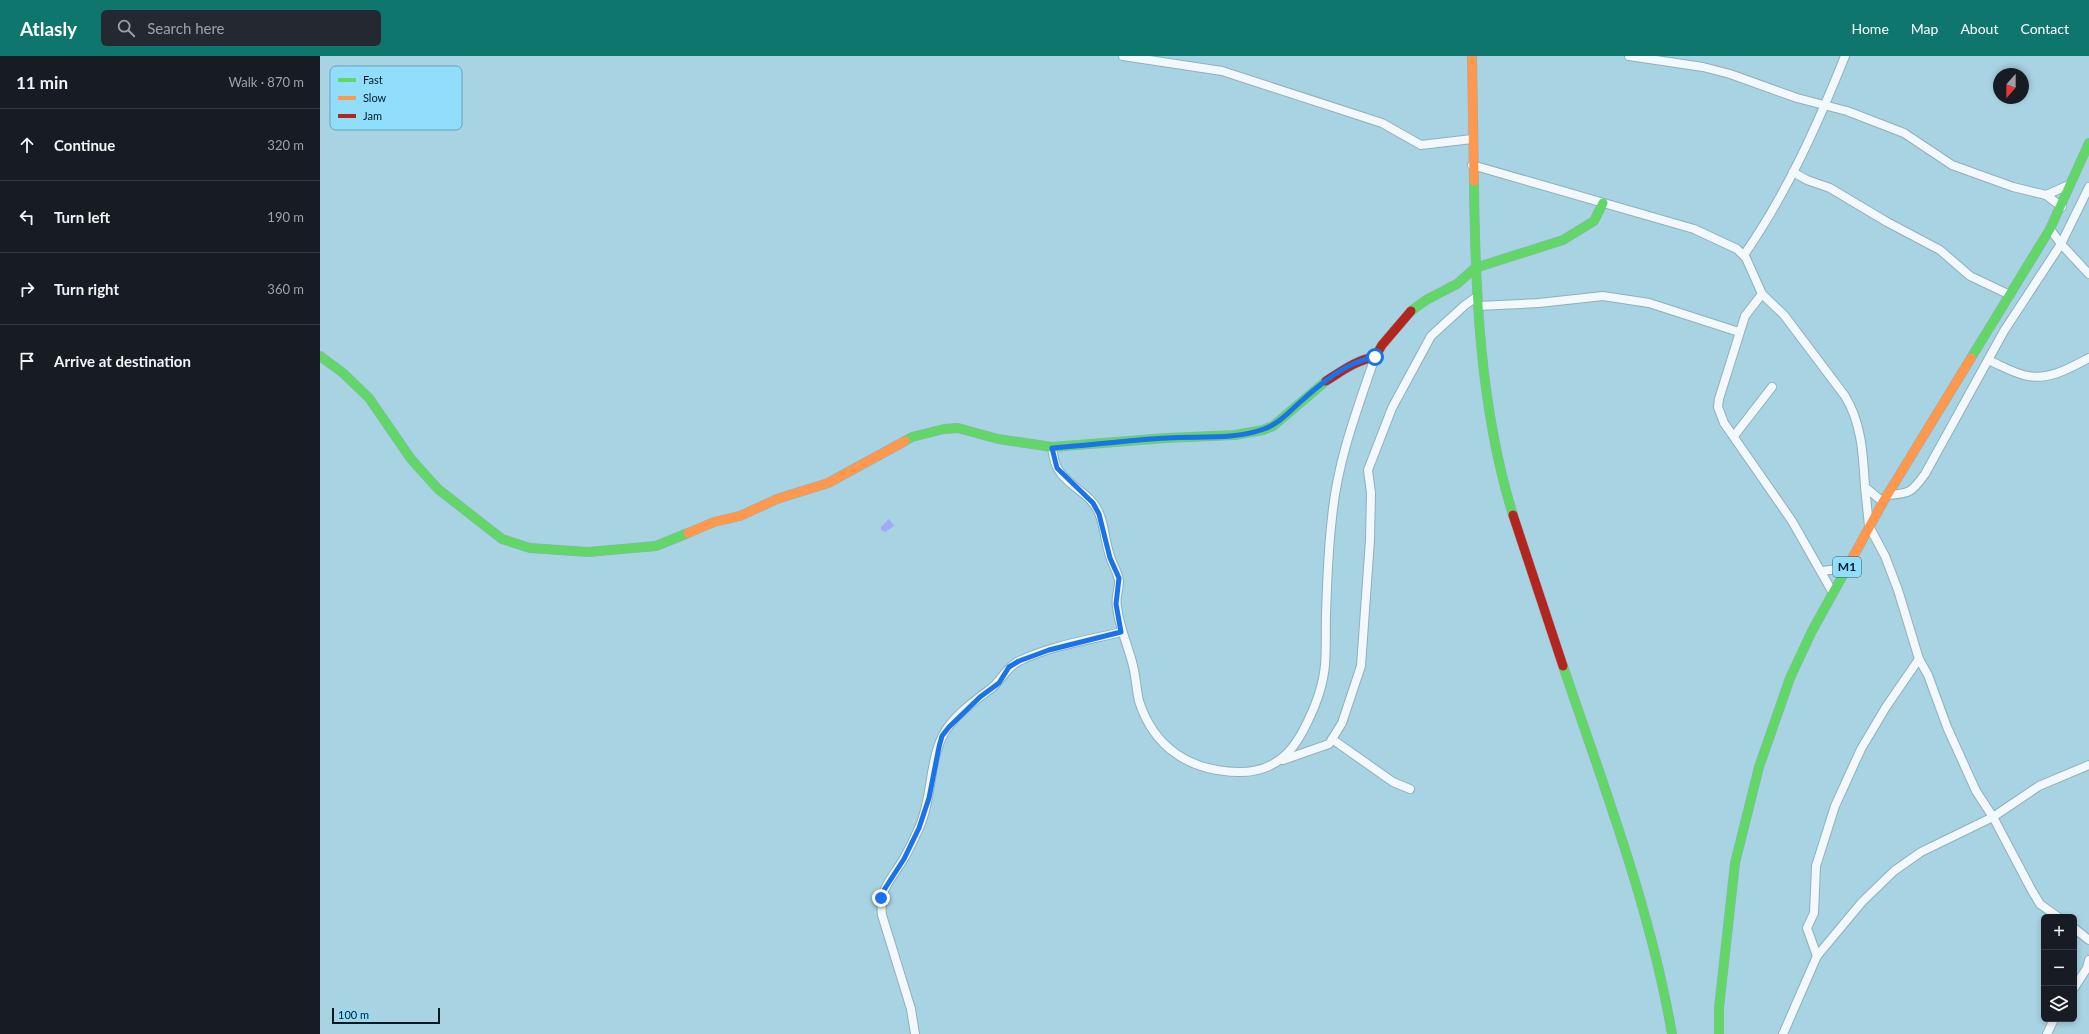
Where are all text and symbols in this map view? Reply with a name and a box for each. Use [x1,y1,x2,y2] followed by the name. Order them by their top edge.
[101,10,381,46] search box
[20,17,77,40] text: Atlasly
[115,17,137,39] icon: search
[147,19,225,37] text: Search here
[1851,20,1889,37] text: Home
[1911,20,1938,37] text: Map
[1960,20,1998,37] text: About
[2020,20,2069,37] text: Contact
[330,66,462,130] legend
[1993,68,2029,104] north arrow
[16,72,68,93] text: 11 min
[363,73,383,86] text: Fast
[228,74,304,90] text: Walk · 870 m
[363,91,387,104] text: Slow
[363,109,382,122] text: Jam
[16,134,38,156] icon: ahead
[54,136,115,154] text: Continue
[267,137,304,153] text: 320 m
[16,206,38,228] icon: left
[54,208,110,226] text: Turn left
[267,209,304,225] text: 190 m
[16,278,38,300] icon: right
[54,280,119,298] text: Turn right
[267,281,304,297] text: 360 m
[1366,348,1384,366] route start
[16,350,38,372] icon: arrive
[54,352,191,370] text: Arrive at destination
[1833,557,1861,577] road number: M1
[872,889,890,907] route end
[2041,914,2077,1022] map controls
[2041,914,2077,950] button: +
[2041,950,2077,986] button: −
[2041,986,2077,1022] button: layers
[332,1006,440,1025] scale bar
[338,1008,369,1021] text: 100 m

